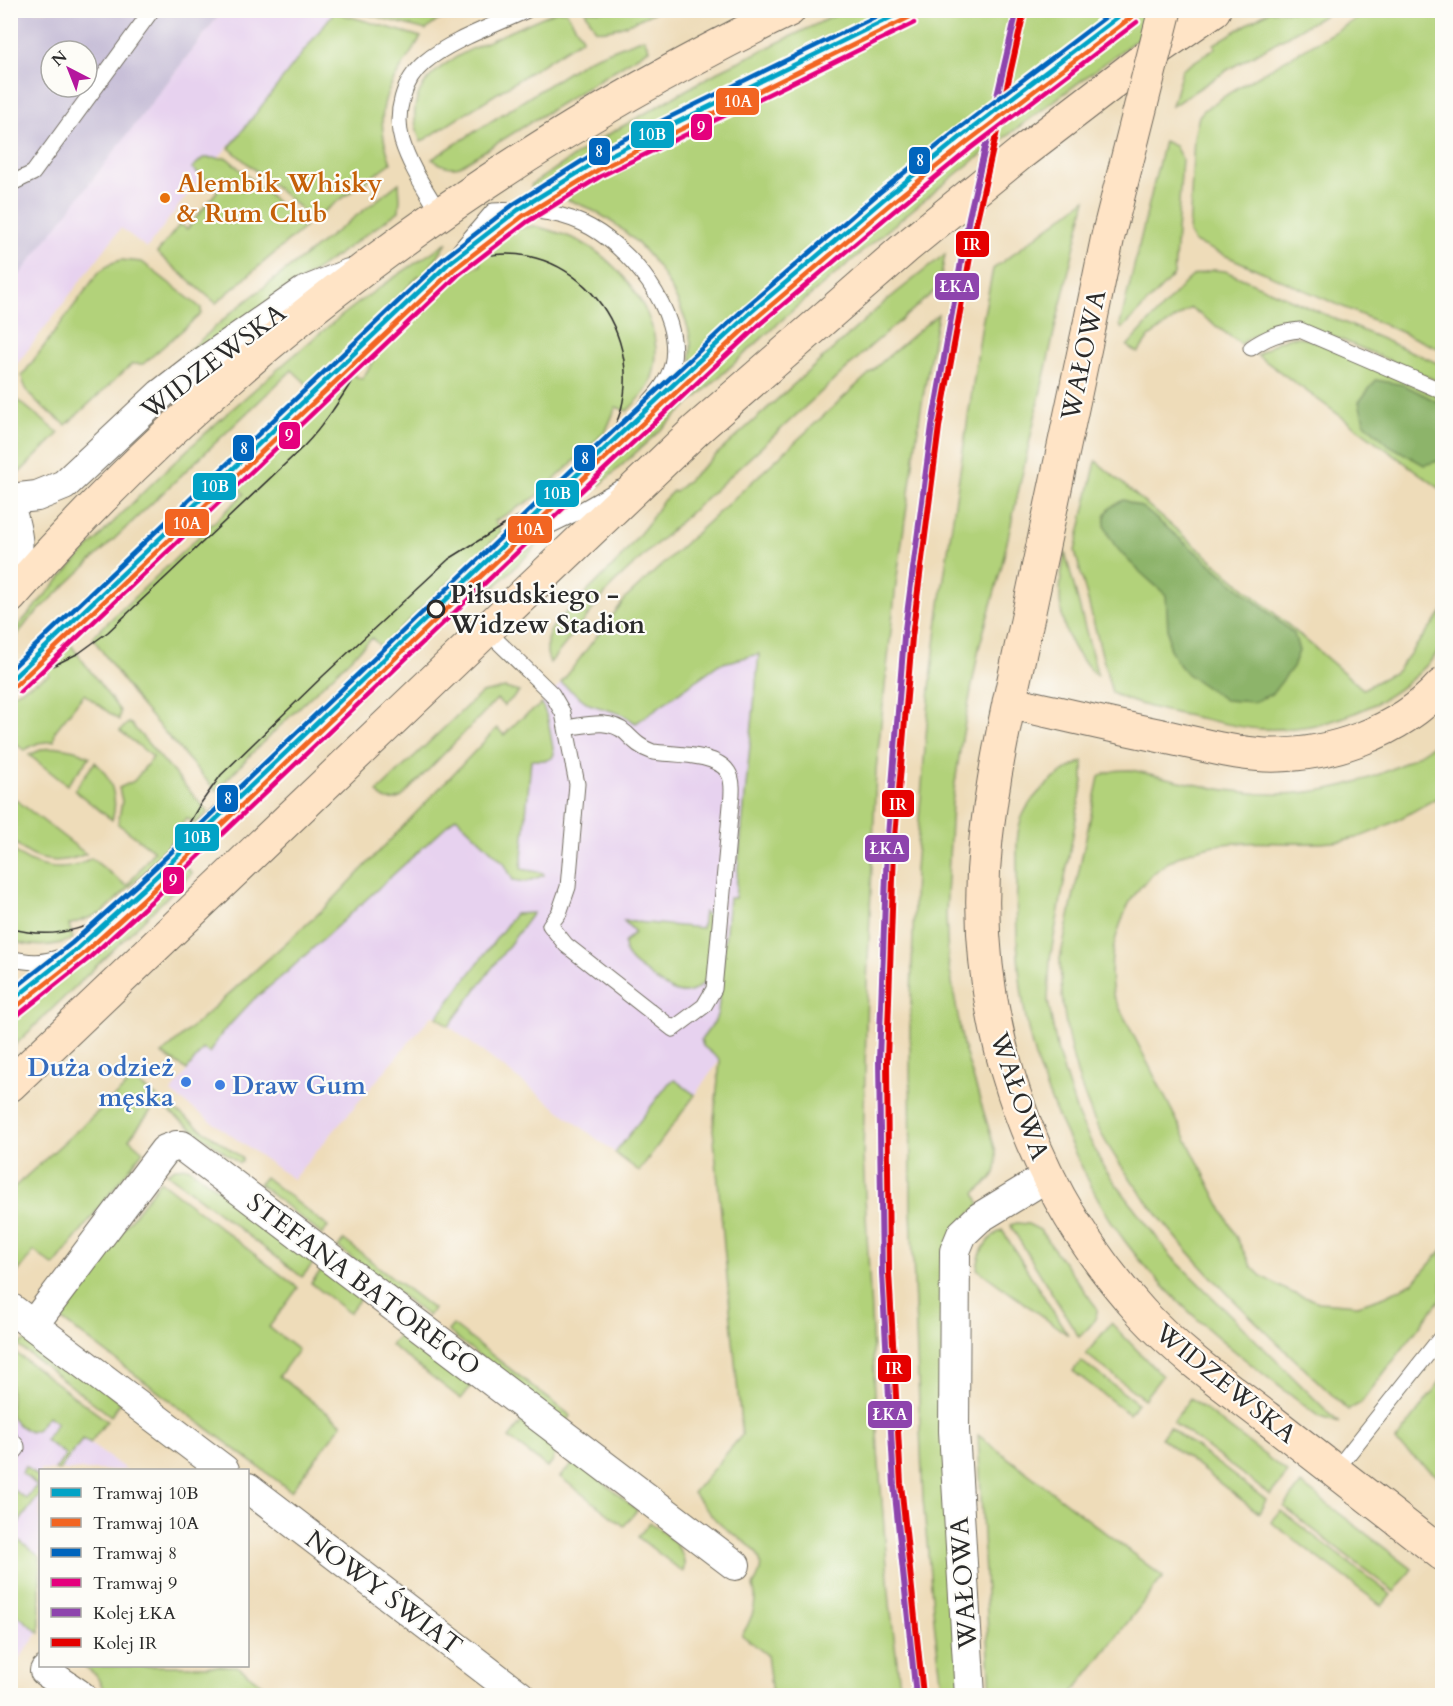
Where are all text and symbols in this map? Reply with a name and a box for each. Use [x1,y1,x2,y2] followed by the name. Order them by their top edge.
[39,39,99,99] north arrow
[47,46,72,71] text: N
[715,87,760,116] line badge: 10A
[724,91,752,113] text: 10A
[690,113,713,141] line badge: 9
[697,117,705,139] text: 9
[630,120,675,149] line badge: 10B
[638,124,666,146] text: 10B
[588,137,611,166] line badge: 8
[595,141,603,163] text: 8
[908,146,931,175] line badge: 8
[916,150,924,172] text: 8
[177,166,383,231] place label: Alembik Whisky & Rum Club
[158,191,172,205] marker: Alembik Whisky & Rum Club
[955,230,990,258] line badge: IR
[963,234,981,256] text: IR
[934,272,980,301] line badge: ŁKA
[939,276,975,298] text: ŁKA
[1052,286,1114,425] street label: WAŁOWA
[133,295,293,428] street label: WIDZEWSKA
[278,421,301,450] line badge: 9
[285,425,293,447] text: 9
[232,434,255,462] line badge: 8
[240,438,248,460] text: 8
[573,444,596,472] line badge: 8
[581,448,589,470] text: 8
[192,472,237,501] line badge: 10B
[201,476,229,498] text: 10B
[535,479,580,508] line badge: 10B
[543,483,571,505] text: 10B
[164,508,210,537] line badge: 10A
[173,513,201,535] text: 10A
[507,515,553,544] line badge: 10A
[516,519,544,541] text: 10A
[449,577,646,642] place label: Piłsudskiego - Widzew Stadion
[427,600,445,618] marker: Piłsudskiego - Widzew Stadion
[216,784,239,813] line badge: 8
[224,788,232,810] text: 8
[881,789,915,818] line badge: IR
[889,794,907,816] text: IR
[174,823,220,852] line badge: 10B
[183,827,211,849] text: 10B
[864,834,910,863] line badge: ŁKA
[869,838,905,860] text: ŁKA
[162,866,185,895] line badge: 9
[169,870,177,892] text: 9
[981,1027,1058,1165] street label: WAŁOWA
[27,1050,174,1115] place label: Duża odzież męska
[232,1068,366,1103] place label: Draw Gum
[179,1075,193,1089] marker: Duża odzież męska
[213,1078,227,1092] marker: Draw Gum
[240,1185,488,1384] street label: STEFANA BATOREGO
[1147,1315,1304,1452] street label: WIDZEWSKA
[877,1354,912,1383] line badge: IR
[885,1358,903,1380] text: IR
[867,1400,913,1429] line badge: ŁKA
[872,1404,908,1426] text: ŁKA
[39,1469,249,1667] legend
[93,1481,199,1506] text: Tramwaj 10B
[93,1511,199,1536] text: Tramwaj 10A
[941,1515,986,1651] street label: WAŁOWA
[298,1522,469,1663] street label: NOWY ŚWIAT
[93,1541,177,1566] text: Tramwaj 8
[93,1571,177,1596] text: Tramwaj 9
[93,1601,176,1626] text: Kolej ŁKA
[93,1631,158,1656] text: Kolej IR

